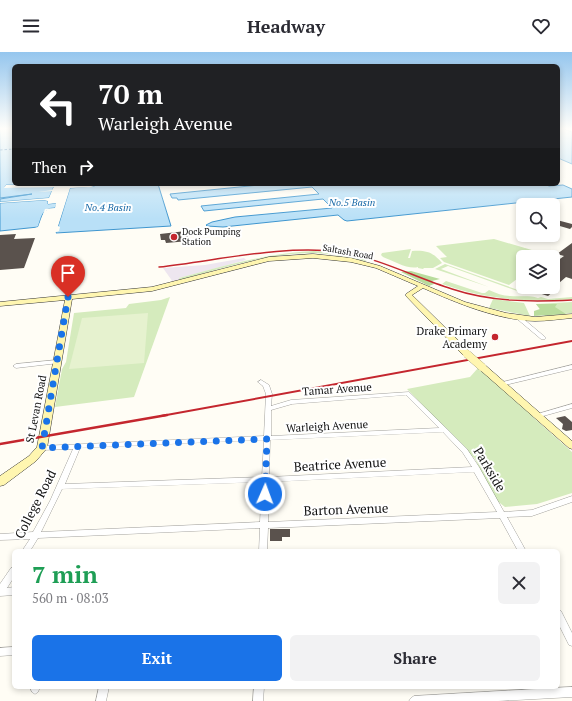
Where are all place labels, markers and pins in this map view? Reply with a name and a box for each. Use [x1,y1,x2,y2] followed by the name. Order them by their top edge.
[182,226,241,248] place label: Dock Pumping Station
[169,232,179,242] marker: Dock Pumping Station
[51,256,85,297] pin
[417,324,487,351] place label: Drake Primary Academy
[490,332,500,342] marker: Drake Primary Academy

